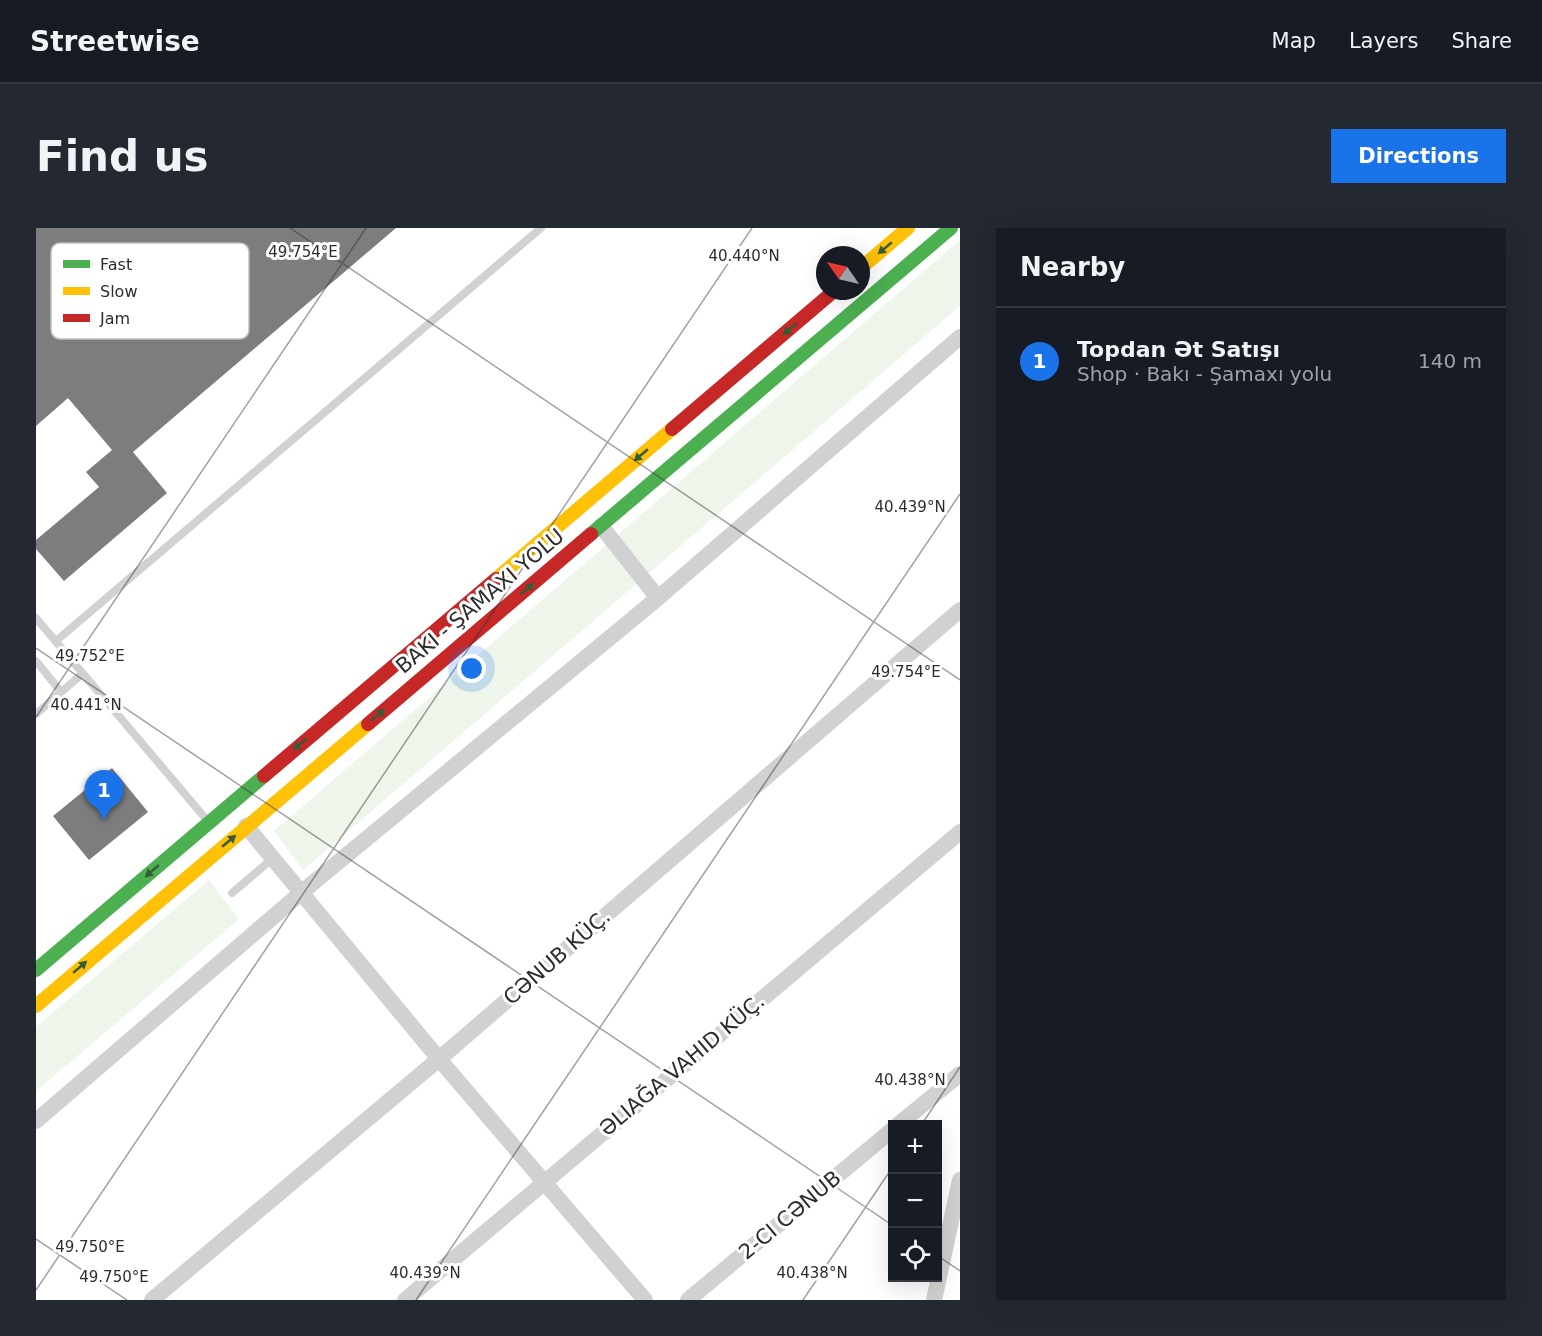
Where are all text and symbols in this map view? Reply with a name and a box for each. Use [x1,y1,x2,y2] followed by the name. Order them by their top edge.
[30,25,200,58] text: Streetwise
[1272,29,1316,53] text: Map
[1349,29,1418,53] text: Layers
[1451,29,1512,53] text: Share
[1331,129,1506,183] button: Directions
[36,132,209,181] text: Find us
[878,241,893,254] one-way arrow
[51,243,249,339] legend
[268,243,338,261] text: 49.754°E
[816,246,870,300] north arrow
[708,247,780,265] text: 40.440°N
[1020,252,1125,282] text: Nearby
[100,255,132,274] text: Fast
[100,282,137,301] text: Slow
[99,309,130,328] text: Jam
[783,322,798,335] one-way arrow
[1077,337,1280,362] text: Topdan Ət Satışı
[1033,349,1046,373] text: 1
[1418,349,1482,373] text: 140 m
[1077,362,1332,386] text: Shop · Bakı - Şamaxı yolu
[634,448,649,461] one-way arrow
[874,498,946,516] text: 40.439°N
[391,524,569,678] street label: BAKI - ŞAMAXI YOLU
[519,583,534,596] one-way arrow
[55,647,125,665] text: 49.752°E
[457,654,486,683] your location
[871,663,941,681] text: 49.754°E
[50,696,122,714] text: 40.441°N
[370,709,385,722] one-way arrow
[292,738,308,751] one-way arrow
[84,770,124,820] pin: 1
[221,835,236,848] one-way arrow
[145,864,160,877] one-way arrow
[498,903,615,1010] street label: CƏNUB KÜÇ.
[72,961,88,974] one-way arrow
[594,988,769,1141] street label: ƏLIAĞA VAHID KÜÇ.
[874,1071,946,1089] text: 40.438°N
[888,1120,942,1282] map controls
[888,1120,942,1174] button: +
[734,1166,846,1264] street label: 2-CI CƏNUB
[888,1174,942,1228] button: −
[888,1228,942,1282] button: locate
[55,1238,125,1256] text: 49.750°E
[389,1264,461,1282] text: 40.439°N
[776,1264,848,1282] text: 40.438°N
[79,1268,149,1286] text: 49.750°E

